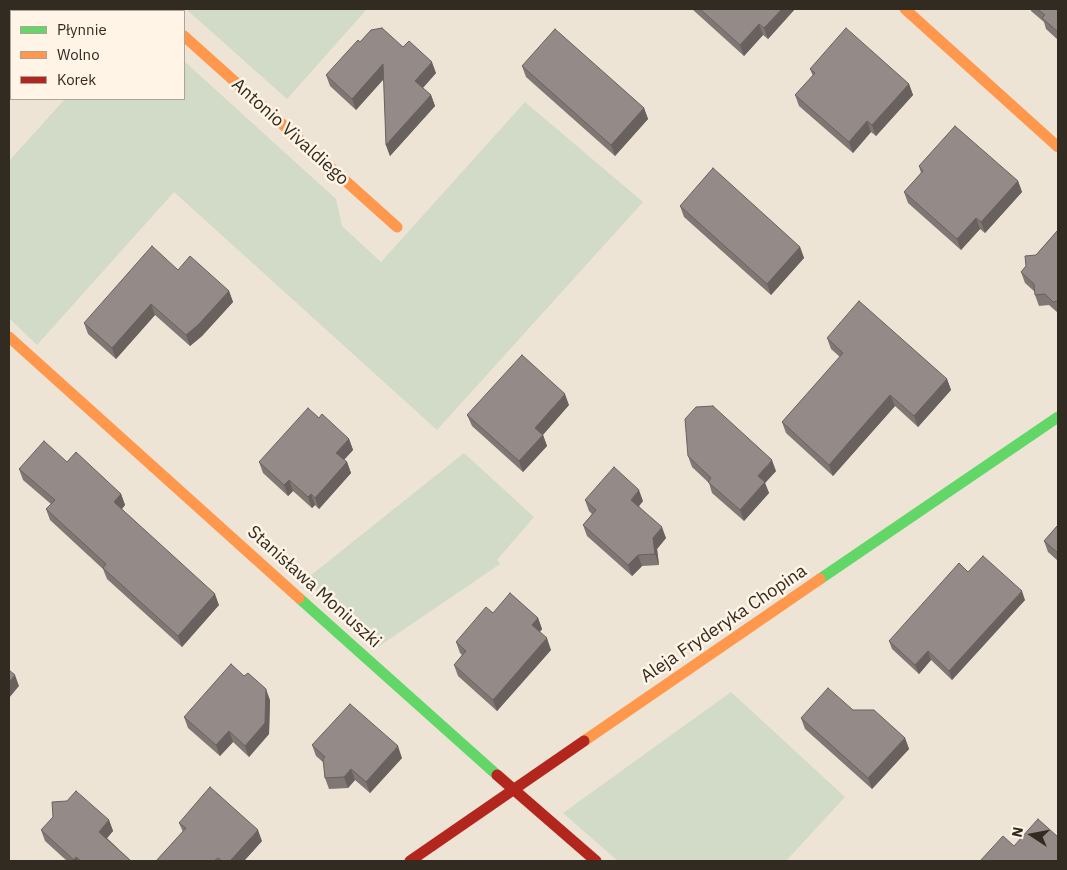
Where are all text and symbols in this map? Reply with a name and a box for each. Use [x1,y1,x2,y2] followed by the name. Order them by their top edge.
[10,10,185,100] legend
[57,20,107,39] text: Płynnie
[57,45,100,64] text: Wolno
[57,70,96,89] text: Korek
[227,74,353,190] street label: Antonio Vivaldiego
[243,521,385,653] street label: Stanisława Moniuszki
[637,560,811,688] street label: Aleja Fryderyka Chopina
[1007,810,1057,860] north arrow
[1007,825,1027,839] text: N

